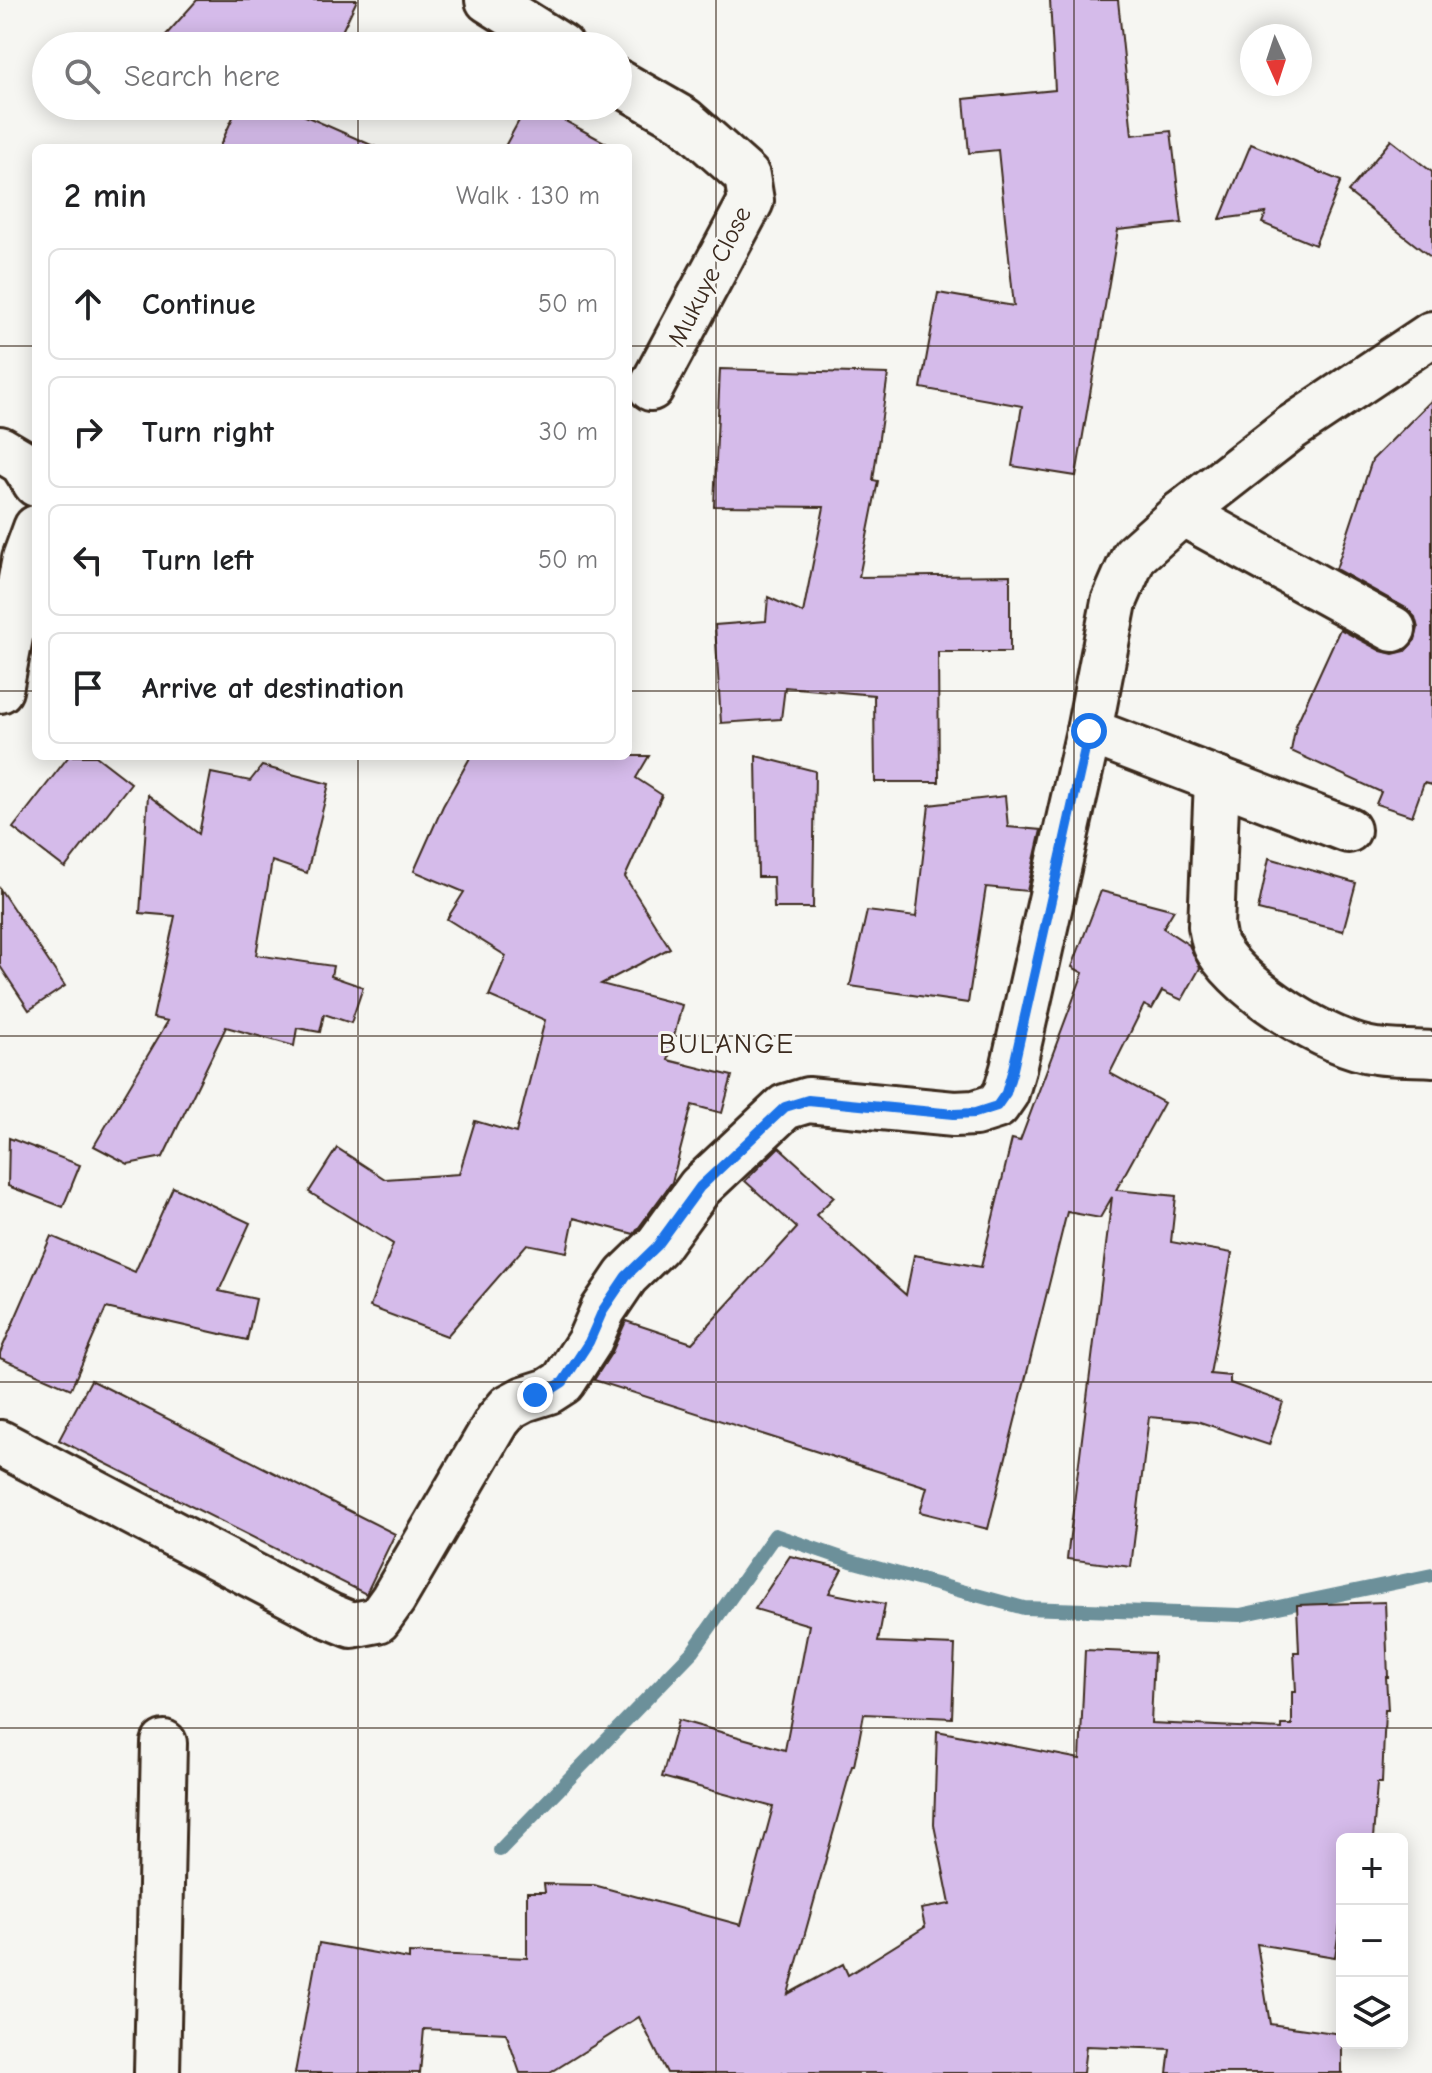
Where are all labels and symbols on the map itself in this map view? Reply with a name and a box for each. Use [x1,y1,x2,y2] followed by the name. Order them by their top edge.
[1240,24,1312,96] north arrow
[662,202,758,351] street label: Mukuye Close
[1071,713,1107,749] route start
[659,1028,795,1060] district label: BULANGE
[517,1377,553,1413] route end

